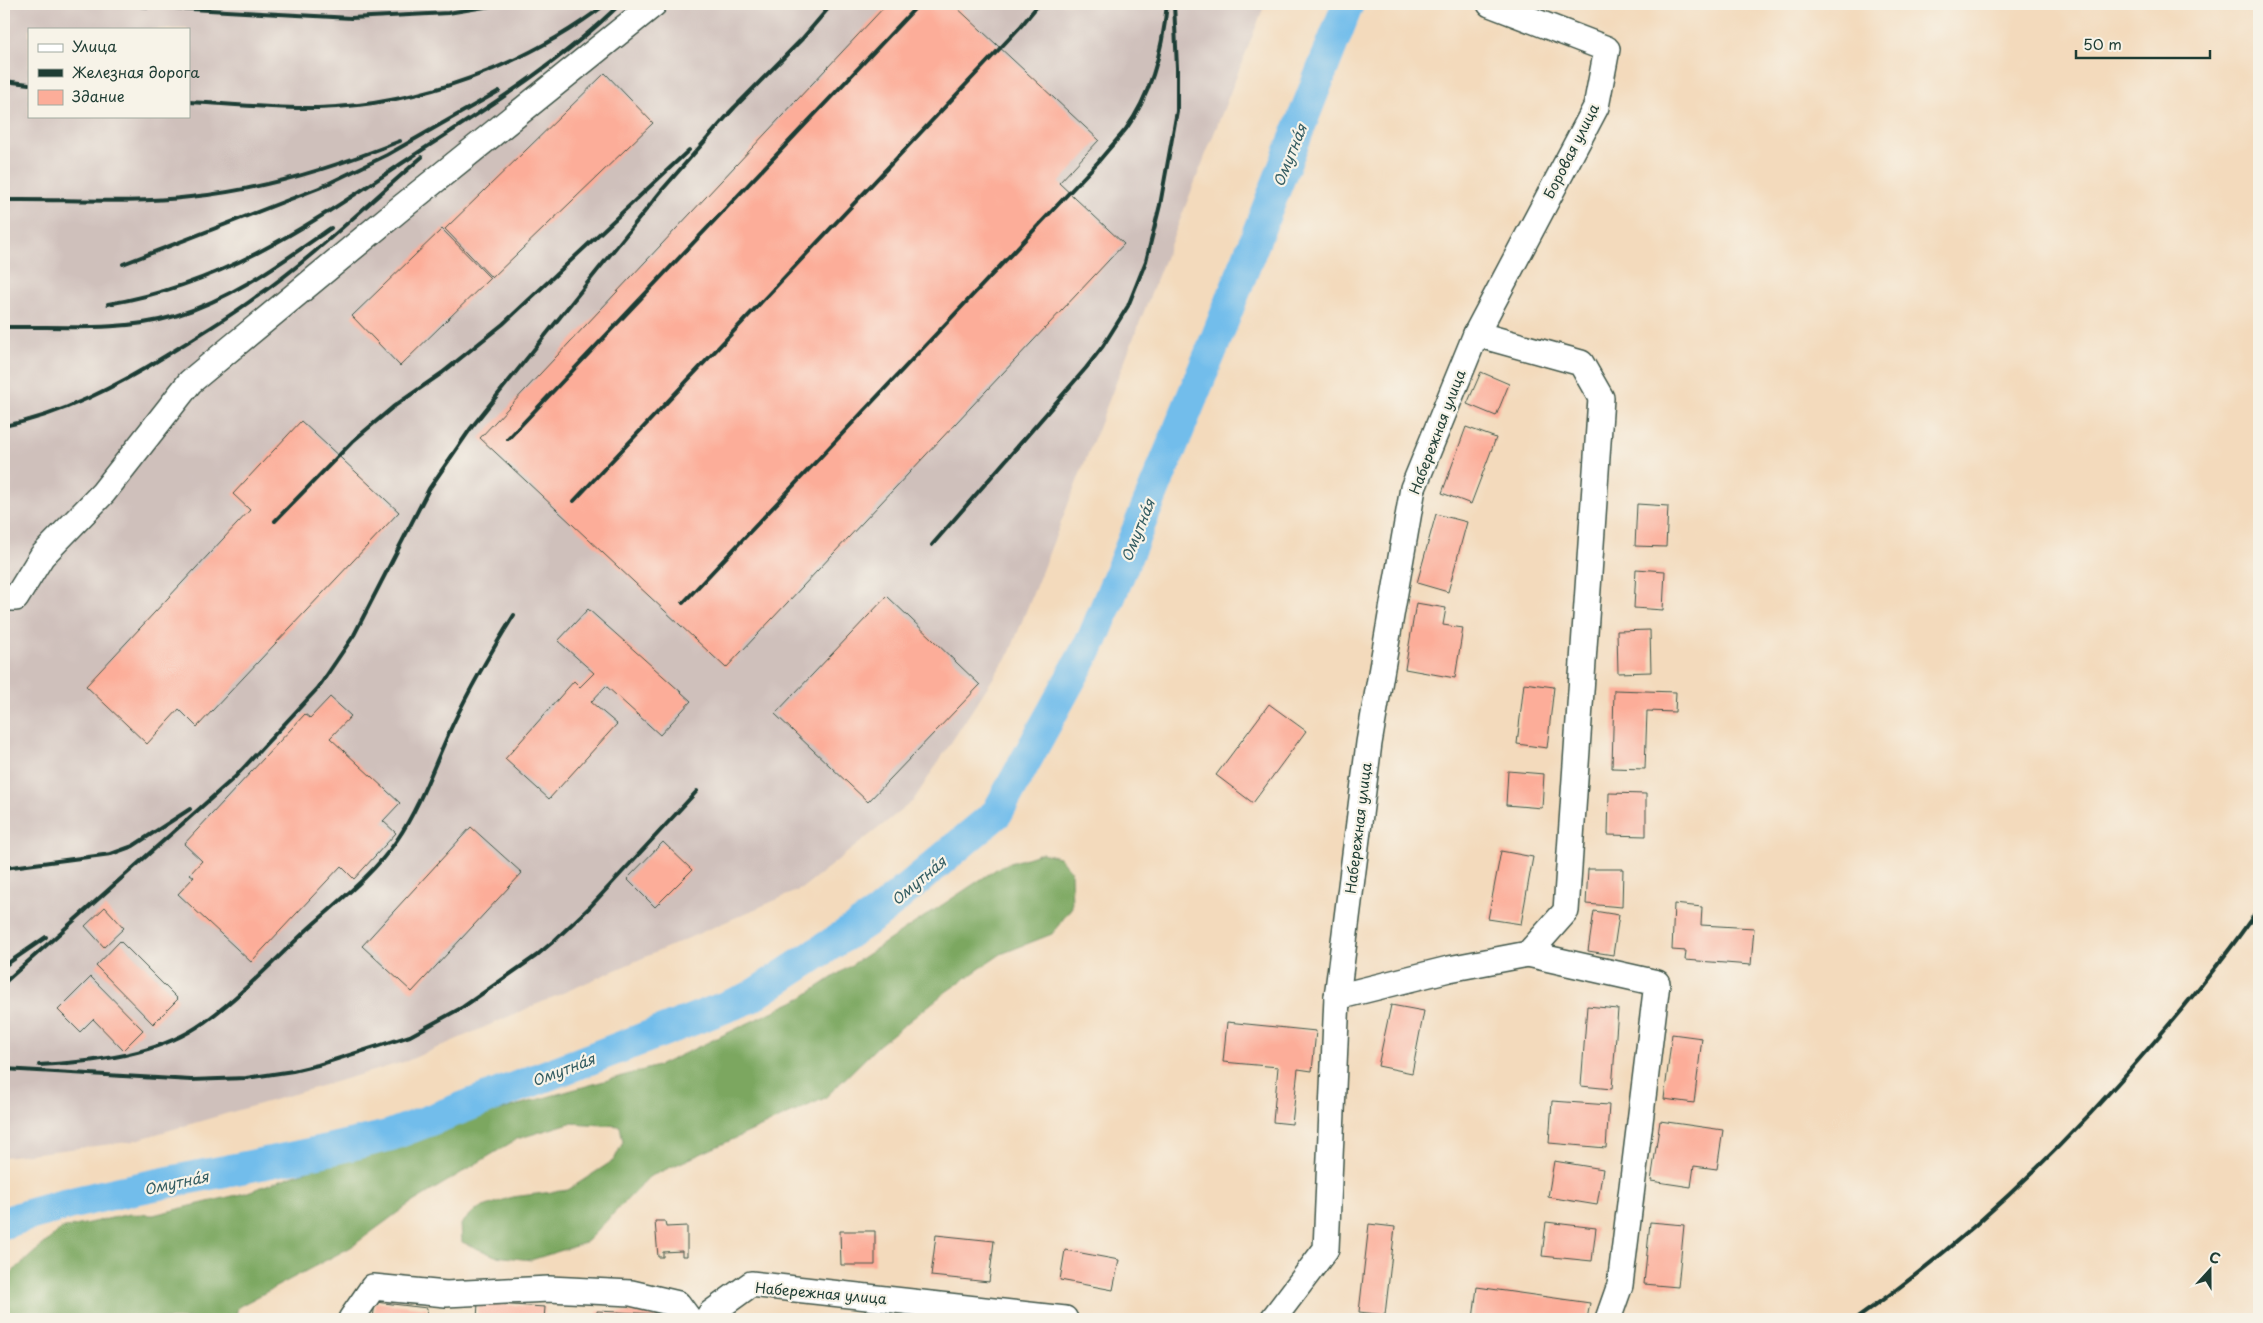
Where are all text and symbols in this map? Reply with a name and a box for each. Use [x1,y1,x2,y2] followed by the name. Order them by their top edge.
[28,28,190,118] legend
[2076,28,2209,60] scale bar
[2083,32,2122,55] text: 50 m
[72,34,117,57] text: Улица
[72,60,200,83] text: Железная дорога
[72,84,125,107] text: Здание
[1538,100,1604,202] street label: Боровая улица
[1266,119,1312,190] water label: Омутна́я
[1404,366,1471,497] street label: Набережная улица
[1114,494,1160,565] water label: Омутна́я
[1340,761,1376,895] street label: Набережная улица
[885,849,951,910] water label: Омутна́я
[528,1046,599,1092] water label: Омутна́я
[141,1164,211,1200] water label: Омутна́я
[2186,1246,2236,1296] north arrow
[2206,1246,2224,1269] text: С
[754,1277,888,1309] street label: Набережная улица

